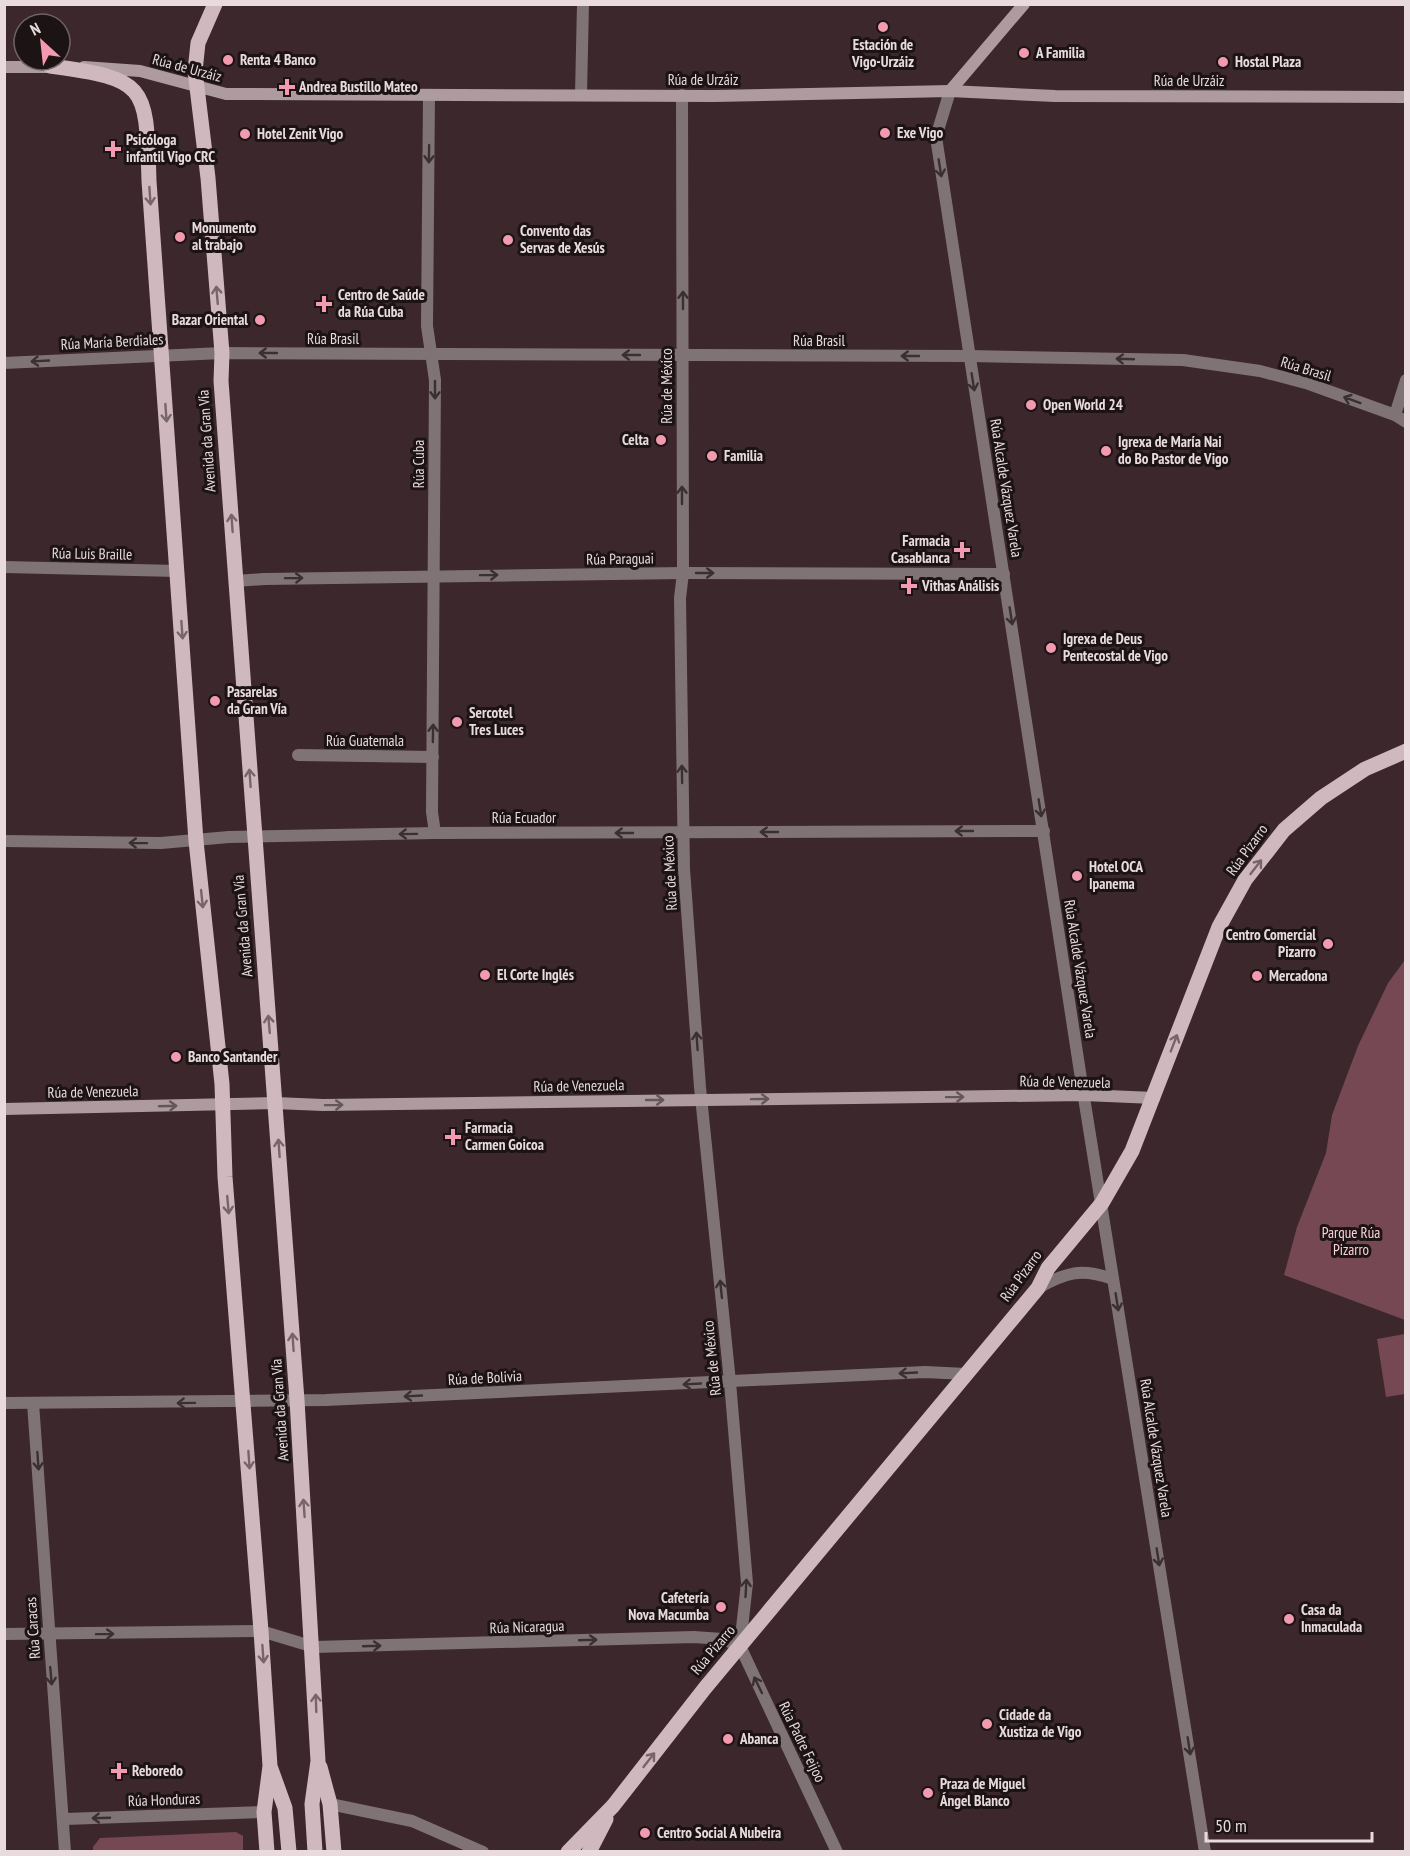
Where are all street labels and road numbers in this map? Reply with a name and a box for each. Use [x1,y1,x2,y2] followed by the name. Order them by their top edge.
[151,49,224,86] street label: Rúa de Urzáiz
[668,70,738,89] street label: Rúa de Urzáiz
[1154,71,1224,90] street label: Rúa de Urzáiz
[60,329,164,354] street label: Rúa María Berdiales
[307,329,359,348] street label: Rúa Brasil
[793,331,845,350] street label: Rúa Brasil
[657,348,676,424] street label: Rúa de México
[1279,352,1334,385] street label: Rúa Brasil
[193,389,220,493] street label: Avenida da Gran Vía
[986,417,1027,559] street label: Rúa Alcalde Vázquez Varela
[409,440,428,488] street label: Rúa Cuba
[52,543,132,564] street label: Rúa Luis Braille
[586,548,654,569] street label: Rúa Paraguai
[326,731,404,750] street label: Rúa Guatemala
[492,808,557,827] street label: Rúa Ecuador
[1222,820,1272,879] street label: Rúa Pizarro
[658,835,681,911] street label: Rúa de México
[229,874,256,978] street label: Avenida da Gran Vía
[1060,898,1101,1040] street label: Rúa Alcalde Vázquez Varela
[1019,1071,1111,1092] street label: Rúa de Venezuela
[533,1075,625,1096] street label: Rúa de Venezuela
[47,1081,139,1102] street label: Rúa de Venezuela
[996,1246,1046,1305] street label: Rúa Pizarro
[698,1320,725,1396] street label: Rúa de México
[266,1358,293,1462] street label: Avenida da Gran Vía
[447,1366,522,1389] street label: Rúa de Bolivia
[1136,1377,1177,1519] street label: Rúa Alcalde Vázquez Varela
[21,1596,44,1660] street label: Rúa Caracas
[489,1616,565,1637] street label: Rúa Nicaragua
[686,1621,739,1678] street label: Rúa Pizarro
[775,1698,830,1785] street label: Rúa Padre Feijoo
[128,1789,200,1810] street label: Rúa Honduras

